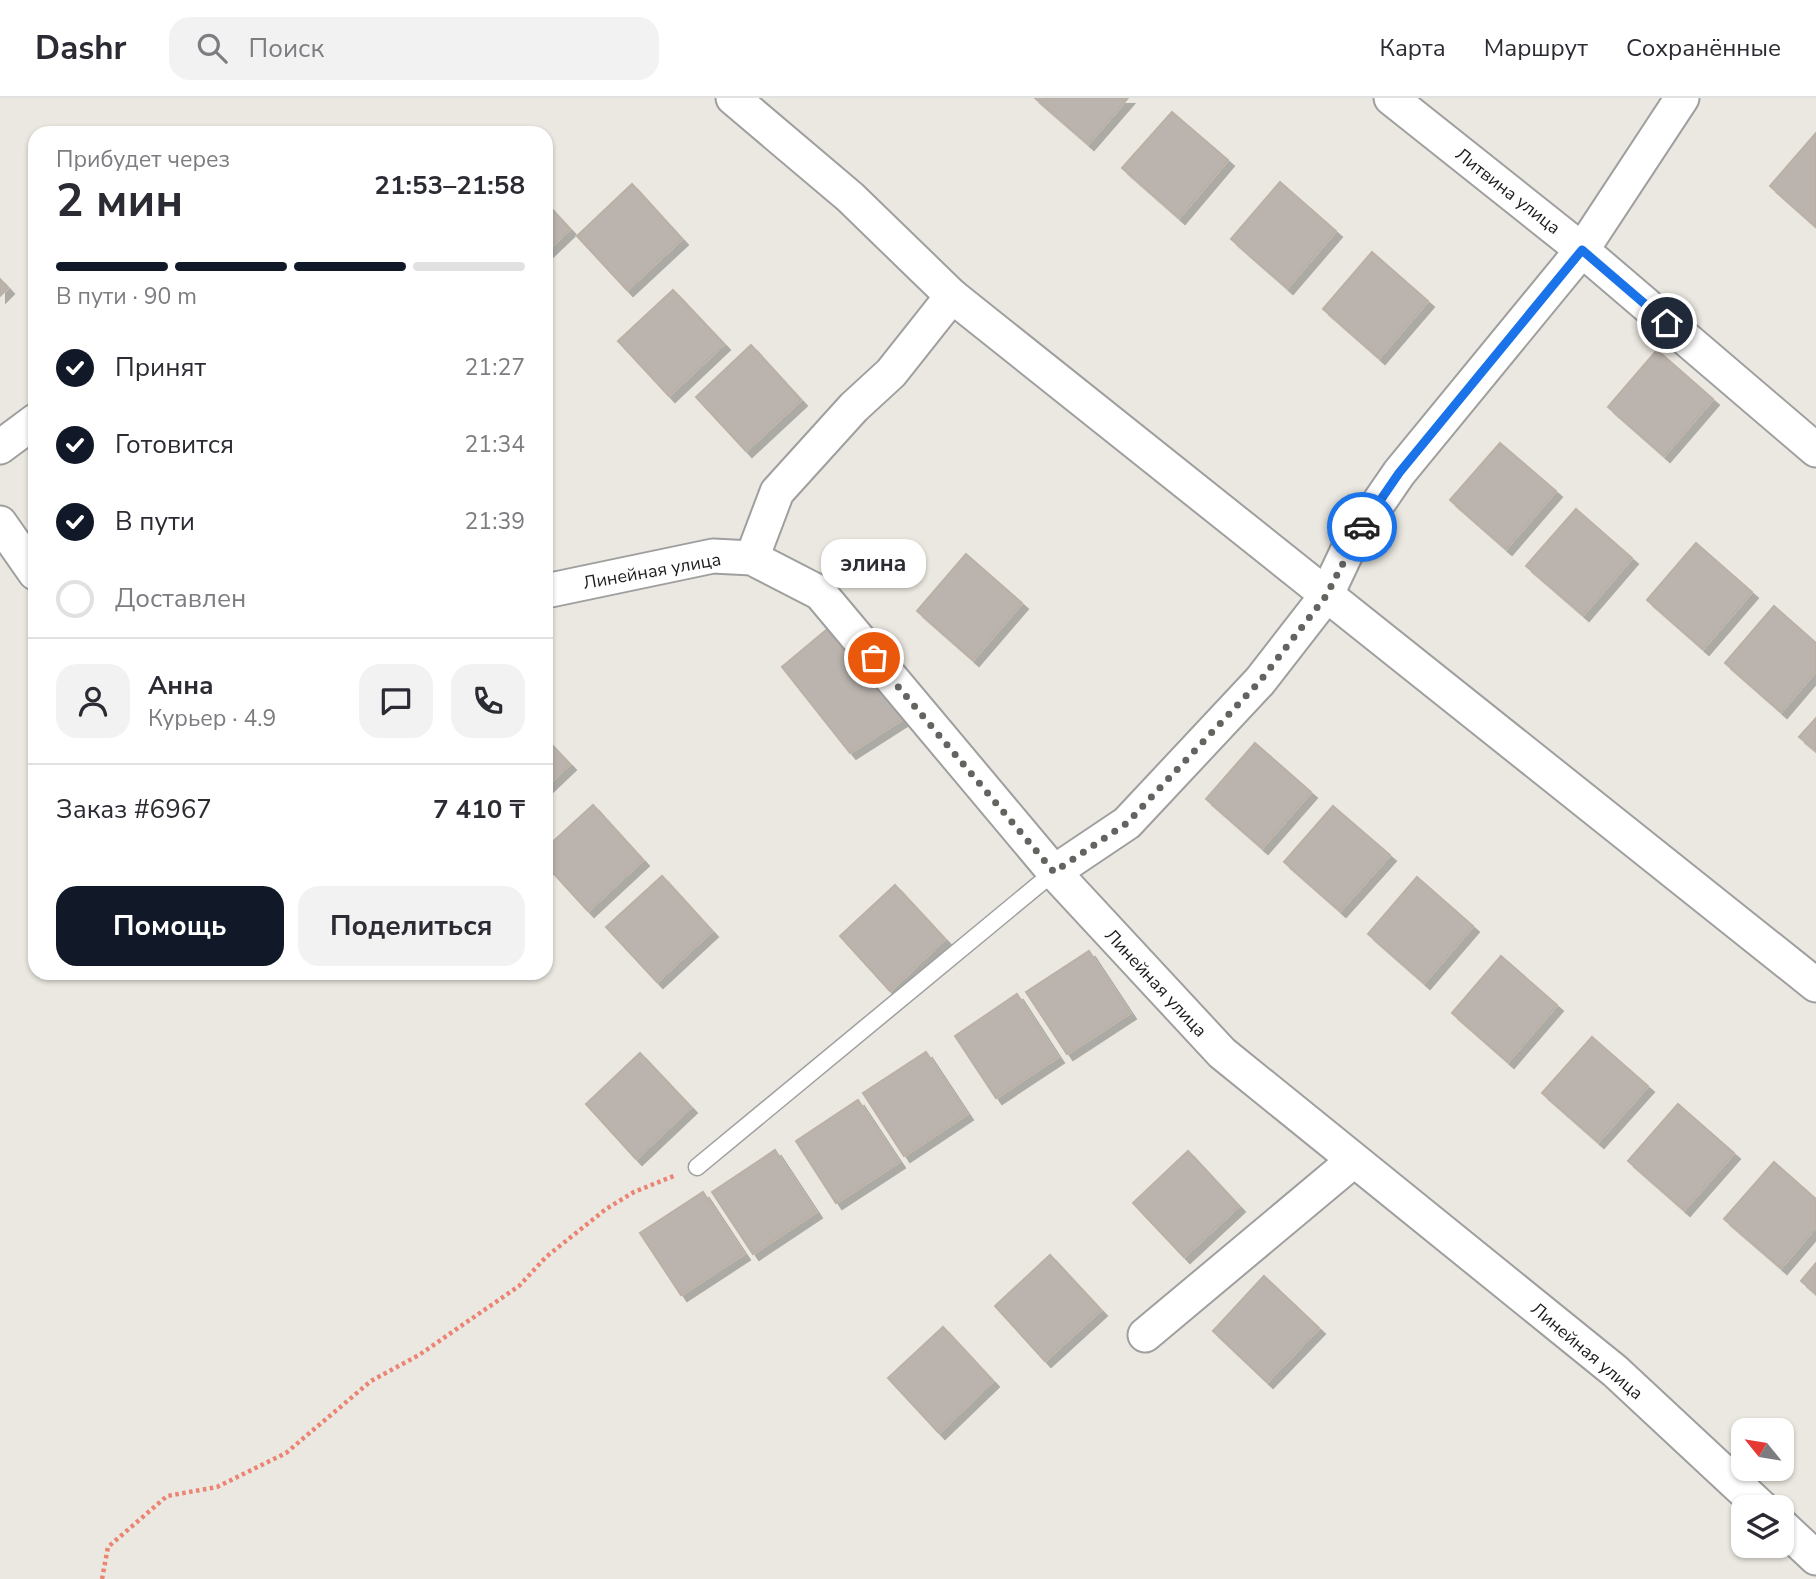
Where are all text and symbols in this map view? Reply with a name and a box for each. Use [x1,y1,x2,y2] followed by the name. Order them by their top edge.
[169,17,659,80] search box
[35,26,127,71] text: Dashr
[193,29,231,67] icon: search
[249,31,324,66] text: Поиск
[1380,32,1446,64] text: Карта
[1484,32,1588,64] text: Маршрут
[1626,32,1781,64] text: Сохранённые
[1450,142,1566,240] street label: Литвина улица
[56,144,230,175] text: Прибудет через
[374,168,525,203] text: 21:53–21:58
[56,169,183,232] text: 2 мин
[56,281,197,312] text: В пути · 90 m
[1637,293,1697,353] pin
[1648,304,1686,342] icon: home
[56,349,94,387] icon: check
[115,350,206,385] text: Принят
[465,352,525,383] text: 21:27
[56,426,94,464] icon: check
[115,427,234,462] text: Готовится
[465,429,525,460] text: 21:34
[1327,492,1397,562] courier
[56,503,94,541] icon: check
[115,504,195,539] text: В пути
[465,506,525,537] text: 21:39
[1343,508,1381,546] icon: car
[822,539,926,588] callout: элина
[581,547,723,595] street label: Линейная улица
[840,548,907,579] text: элина
[115,581,246,616] text: Доставлен
[844,628,904,688] pin
[855,639,893,677] icon: bag
[56,664,130,738] button: person
[359,664,433,738] button: chat
[451,664,525,738] button: phone
[148,668,214,703] text: Анна
[148,703,276,734] text: Курьер · 4.9
[56,792,212,827] text: Заказ #6967
[433,792,525,827] text: 7 410 ₸
[56,886,284,966] button: Помощь
[298,886,525,966] button: Поделиться
[1100,924,1212,1042] street label: Линейная улица
[1526,1297,1648,1405] street label: Линейная улица
[1731,1418,1794,1480] north arrow
[1731,1418,1794,1558] map controls
[1731,1495,1794,1558] button: layers

